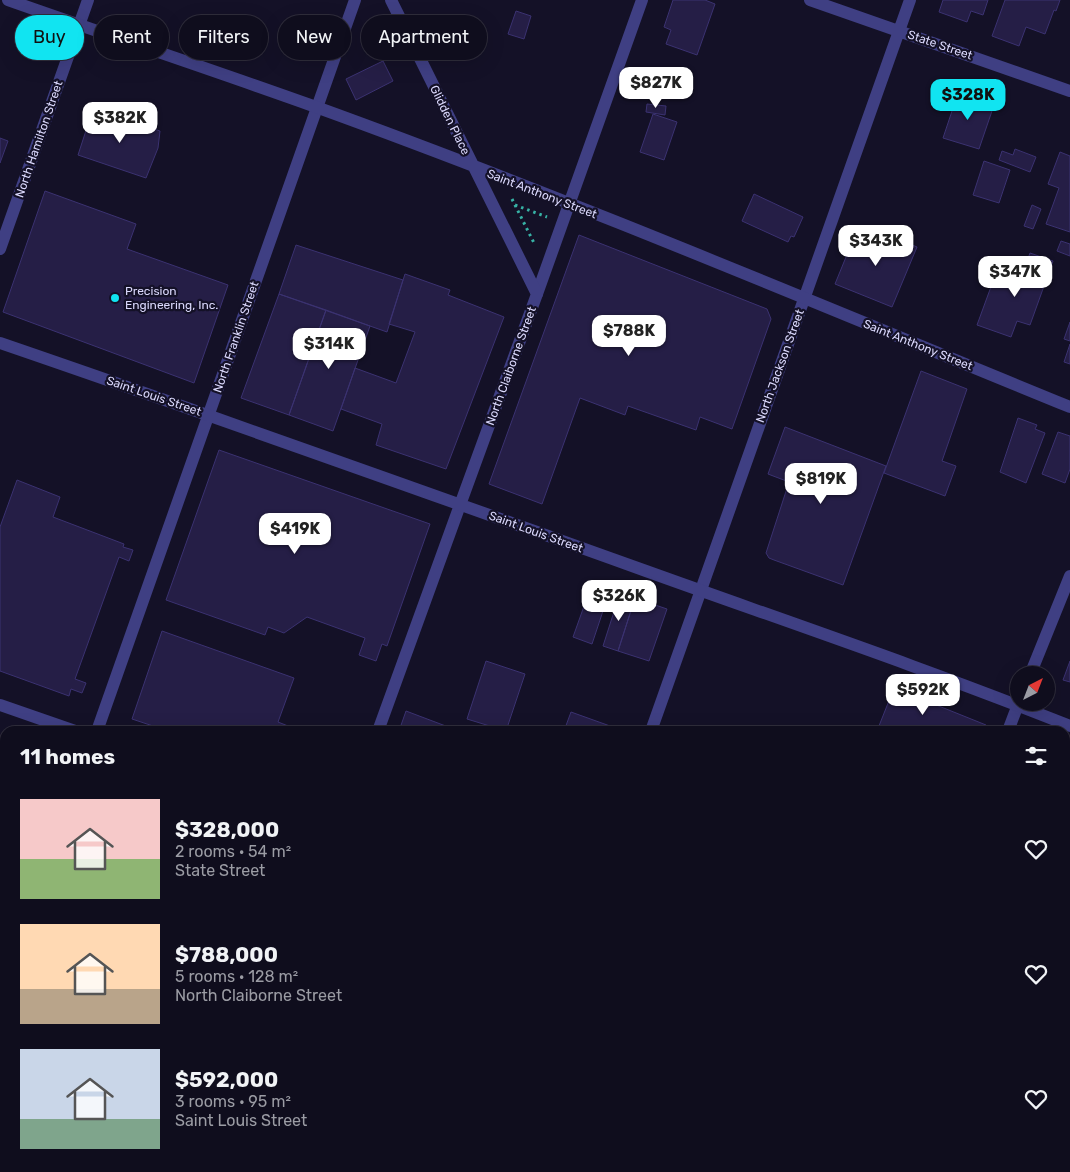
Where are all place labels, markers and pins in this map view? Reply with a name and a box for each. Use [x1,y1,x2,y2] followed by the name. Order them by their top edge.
[621,66,691,109] pin: $827K
[933,78,1003,121] pin: $328K
[85,102,155,144] pin: $382K
[841,224,911,267] pin: $343K
[980,256,1050,298] pin: $347K
[125,284,218,312] place label: Precision Engineering, Inc.
[109,292,121,304] marker: Precision Engineering, Inc.
[594,314,664,357] pin: $788K
[294,328,364,370] pin: $314K
[786,462,856,505] pin: $819K
[260,512,330,555] pin: $419K
[584,580,654,622] pin: $326K
[888,674,958,716] pin: $592K

